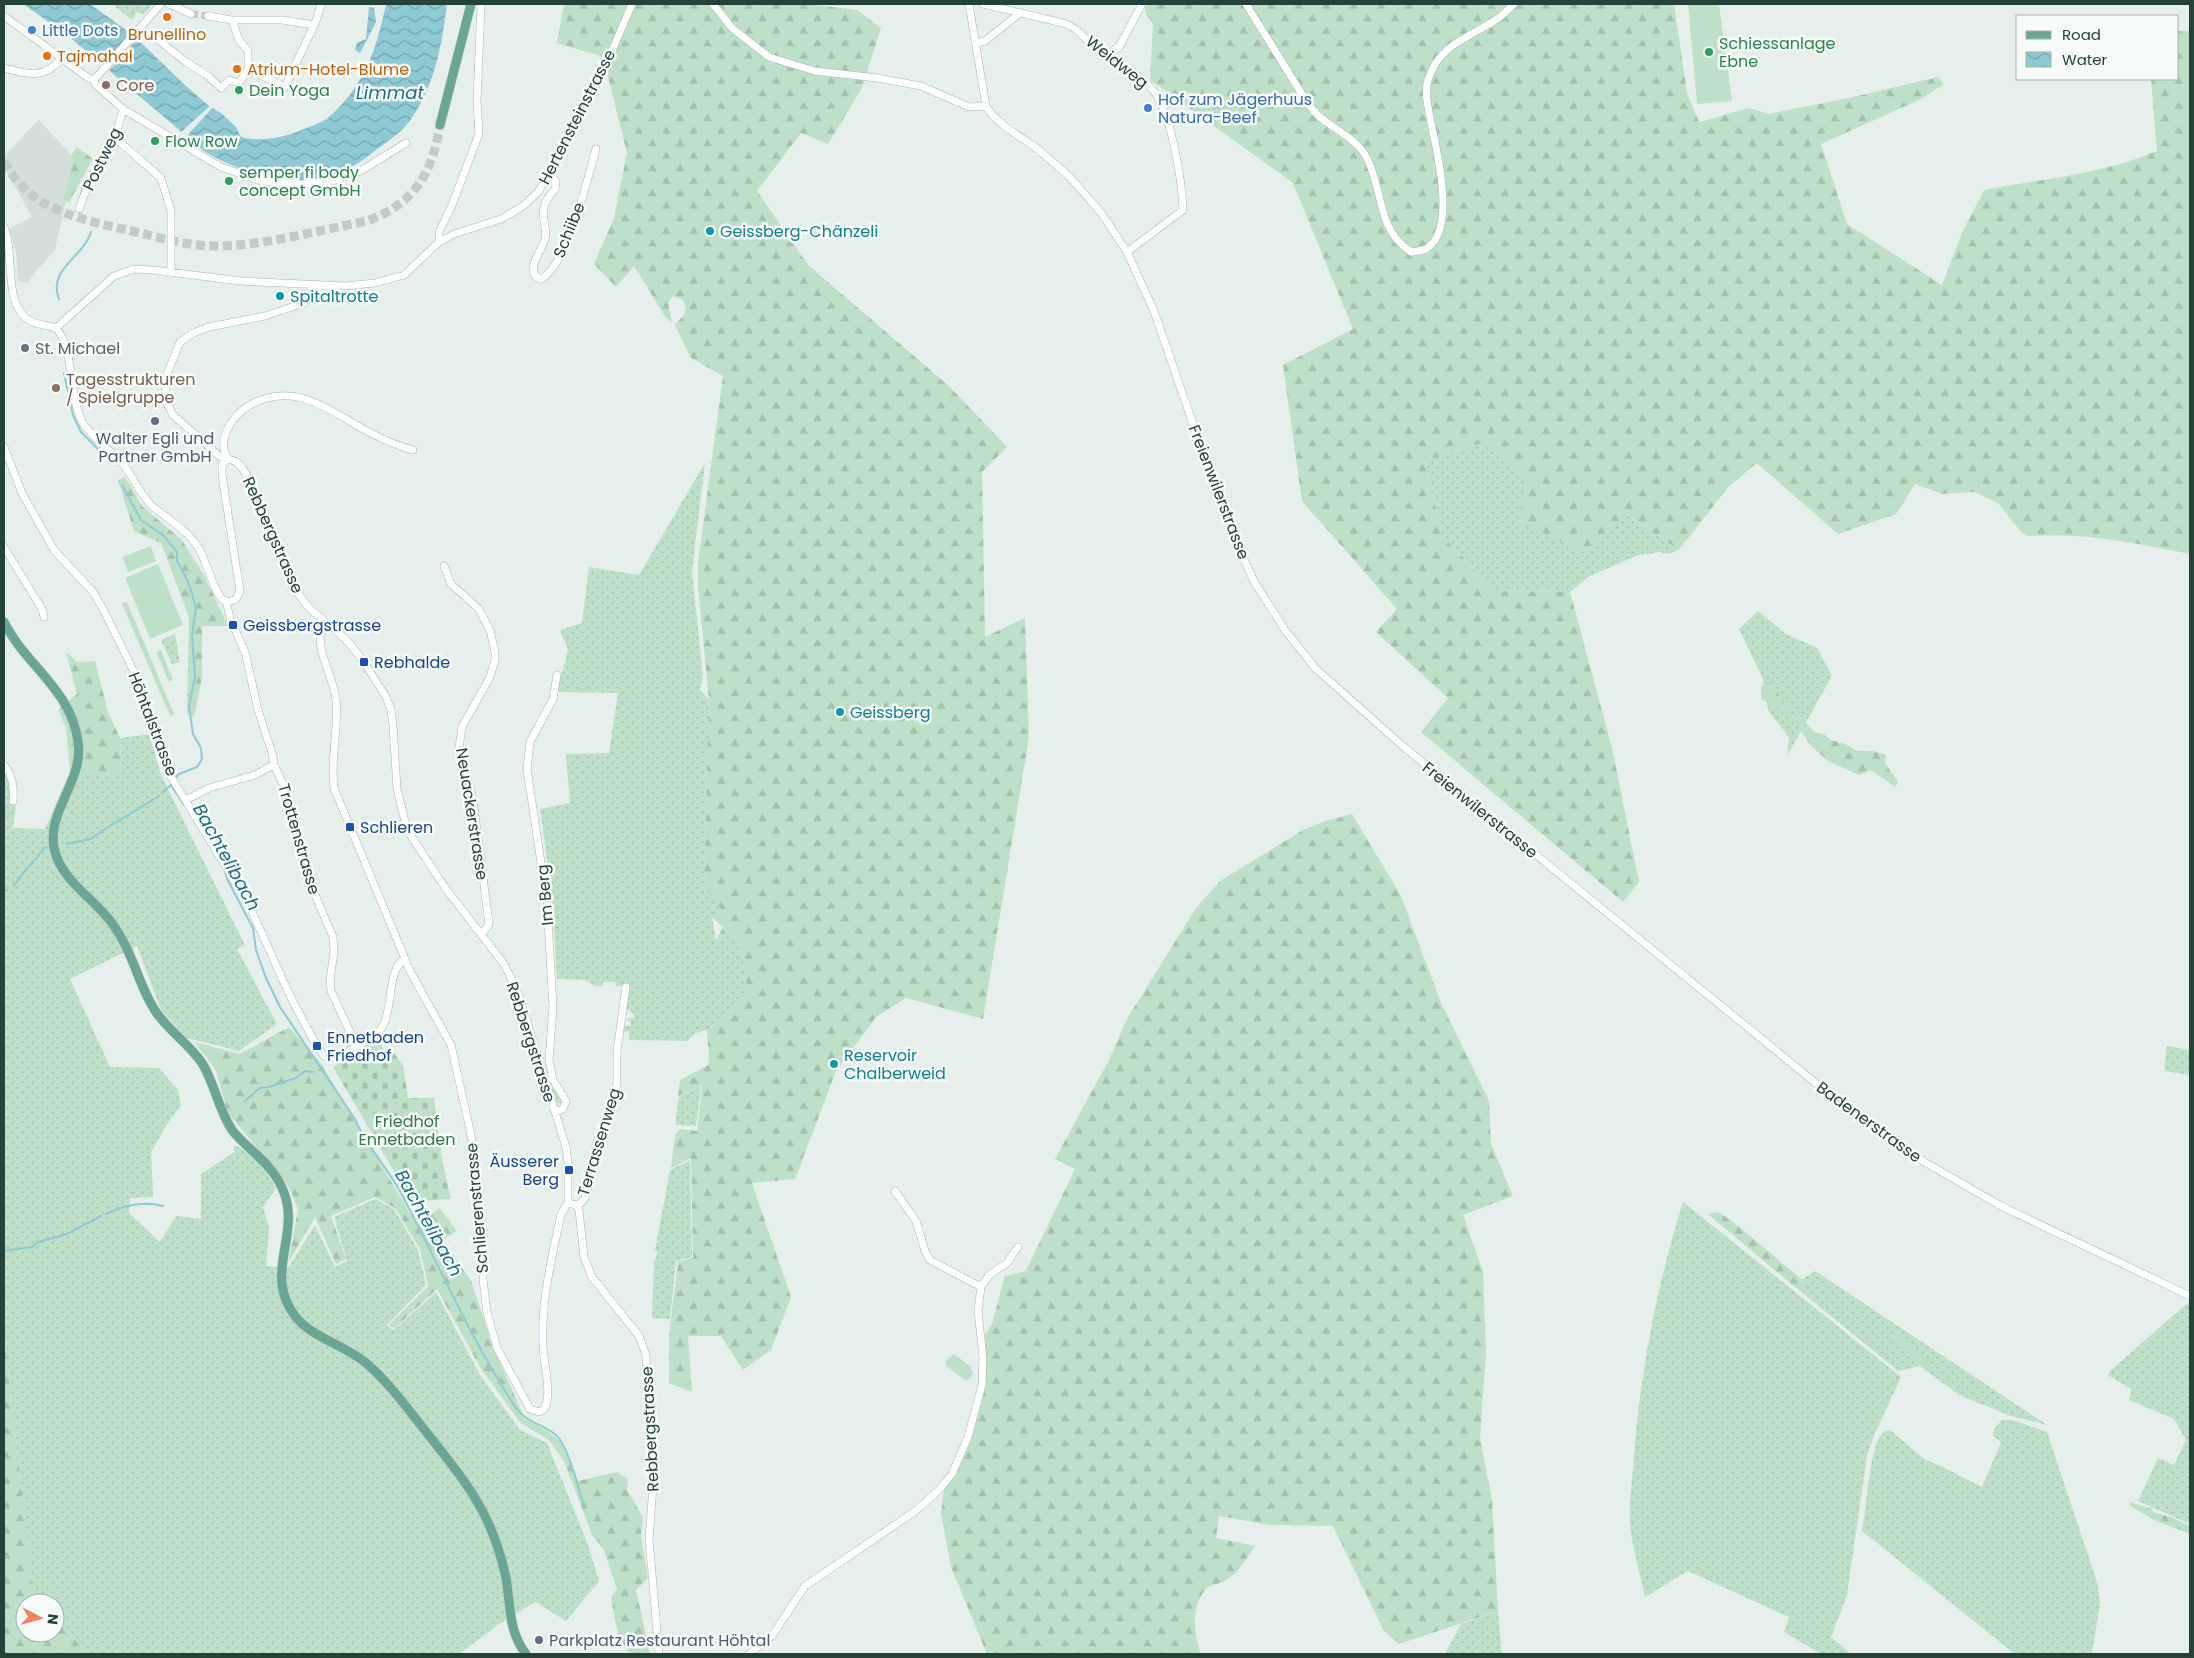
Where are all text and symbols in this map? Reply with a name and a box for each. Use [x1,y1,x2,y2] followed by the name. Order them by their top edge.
[161,11,173,23] marker: Brunellino
[2016,15,2179,80] legend
[42,19,118,42] place label: Little Dots
[128,23,206,46] place label: Brunellino
[26,24,38,36] marker: Little Dots
[2062,24,2101,45] text: Road
[1081,30,1153,94] street label: Weidweg
[1719,32,1836,73] place label: Schiessanlage Ebne
[57,45,133,68] place label: Tajmahal
[533,45,621,189] street label: Hertensteinstrasse
[1703,46,1715,58] marker: Schiessanlage Ebne
[2062,49,2108,70] text: Water
[41,50,53,62] marker: Tajmahal
[247,58,409,81] place label: Atrium-Hotel-Blume
[231,63,243,75] marker: Atrium-Hotel-Blume
[116,74,155,97] place label: Core
[100,79,112,91] marker: Core
[249,79,330,102] place label: Dein Yoga
[356,80,424,105] water label: Limmat
[233,84,245,96] marker: Dein Yoga
[1158,88,1312,129] place label: Hof zum Jägerhuus Natura-Beef
[1142,102,1154,114] marker: Hof zum Jägerhuus Natura-Beef
[77,124,127,194] street label: Postweg
[165,130,238,153] place label: Flow Row
[149,135,161,147] marker: Flow Row
[239,161,361,202] place label: semper fi body concept GmbH
[223,175,235,187] marker: semper fi body concept GmbH
[547,199,591,261] street label: Schiibe
[720,220,878,243] place label: Geissberg-Chänzeli
[704,225,716,237] marker: Geissberg-Chänzeli
[290,285,378,308] place label: Spitaltrotte
[274,290,286,302] marker: Spitaltrotte
[35,337,120,360] place label: St. Michael
[19,342,31,354] marker: St. Michael
[66,368,195,409] place label: Tagesstrukturen / Spielgruppe
[50,382,62,394] marker: Tagesstrukturen / Spielgruppe
[149,415,161,427] marker: Walter Egli und Partner GmbH
[1183,421,1255,563] street label: Freienwilerstrasse
[96,427,214,468] place label: Walter Egli und Partner GmbH
[237,473,309,597] street label: Rebbergstrasse
[243,614,381,637] place label: Geissbergstrasse
[227,619,239,631] marker: Geissbergstrasse
[374,651,450,674] place label: Rebhalde
[358,656,370,668] marker: Rebhalde
[123,669,183,779] street label: Höhtalstrasse
[850,701,931,724] place label: Geissberg
[834,706,846,718] marker: Geissberg
[450,746,494,882] street label: Neuackerstrasse
[1417,756,1543,864] street label: Freienwilerstrasse
[272,781,326,897] street label: Trottenstrasse
[187,799,267,915] water label: Bachtelibach
[360,816,433,839] place label: Schlieren
[344,821,356,833] marker: Schlieren
[531,864,559,926] street label: Im Berg
[501,979,561,1105] street label: Rebbergstrasse
[327,1026,424,1067] place label: Ennetbaden Friedhof
[311,1040,323,1052] marker: Ennetbaden Friedhof
[844,1044,946,1085] place label: Reservoir Chalberweid
[828,1058,840,1070] marker: Reservoir Chalberweid
[1812,1076,1926,1168] street label: Badenerstrasse
[572,1085,626,1199] street label: Terrassenweg
[358,1110,456,1151] park label: Friedhof Ennetbaden
[460,1142,494,1274] street label: Schlierenstrasse
[489,1150,559,1191] place label: Äusserer Berg
[563,1164,575,1176] marker: Äusserer Berg
[389,1165,469,1281] water label: Bachtelibach
[635,1366,665,1492] street label: Rebbergstrasse
[15,1593,65,1643] north arrow
[42,1613,63,1626] text: N
[549,1629,770,1652] place label: Parkplatz Restaurant Höhtal
[533,1634,545,1646] marker: Parkplatz Restaurant Höhtal

